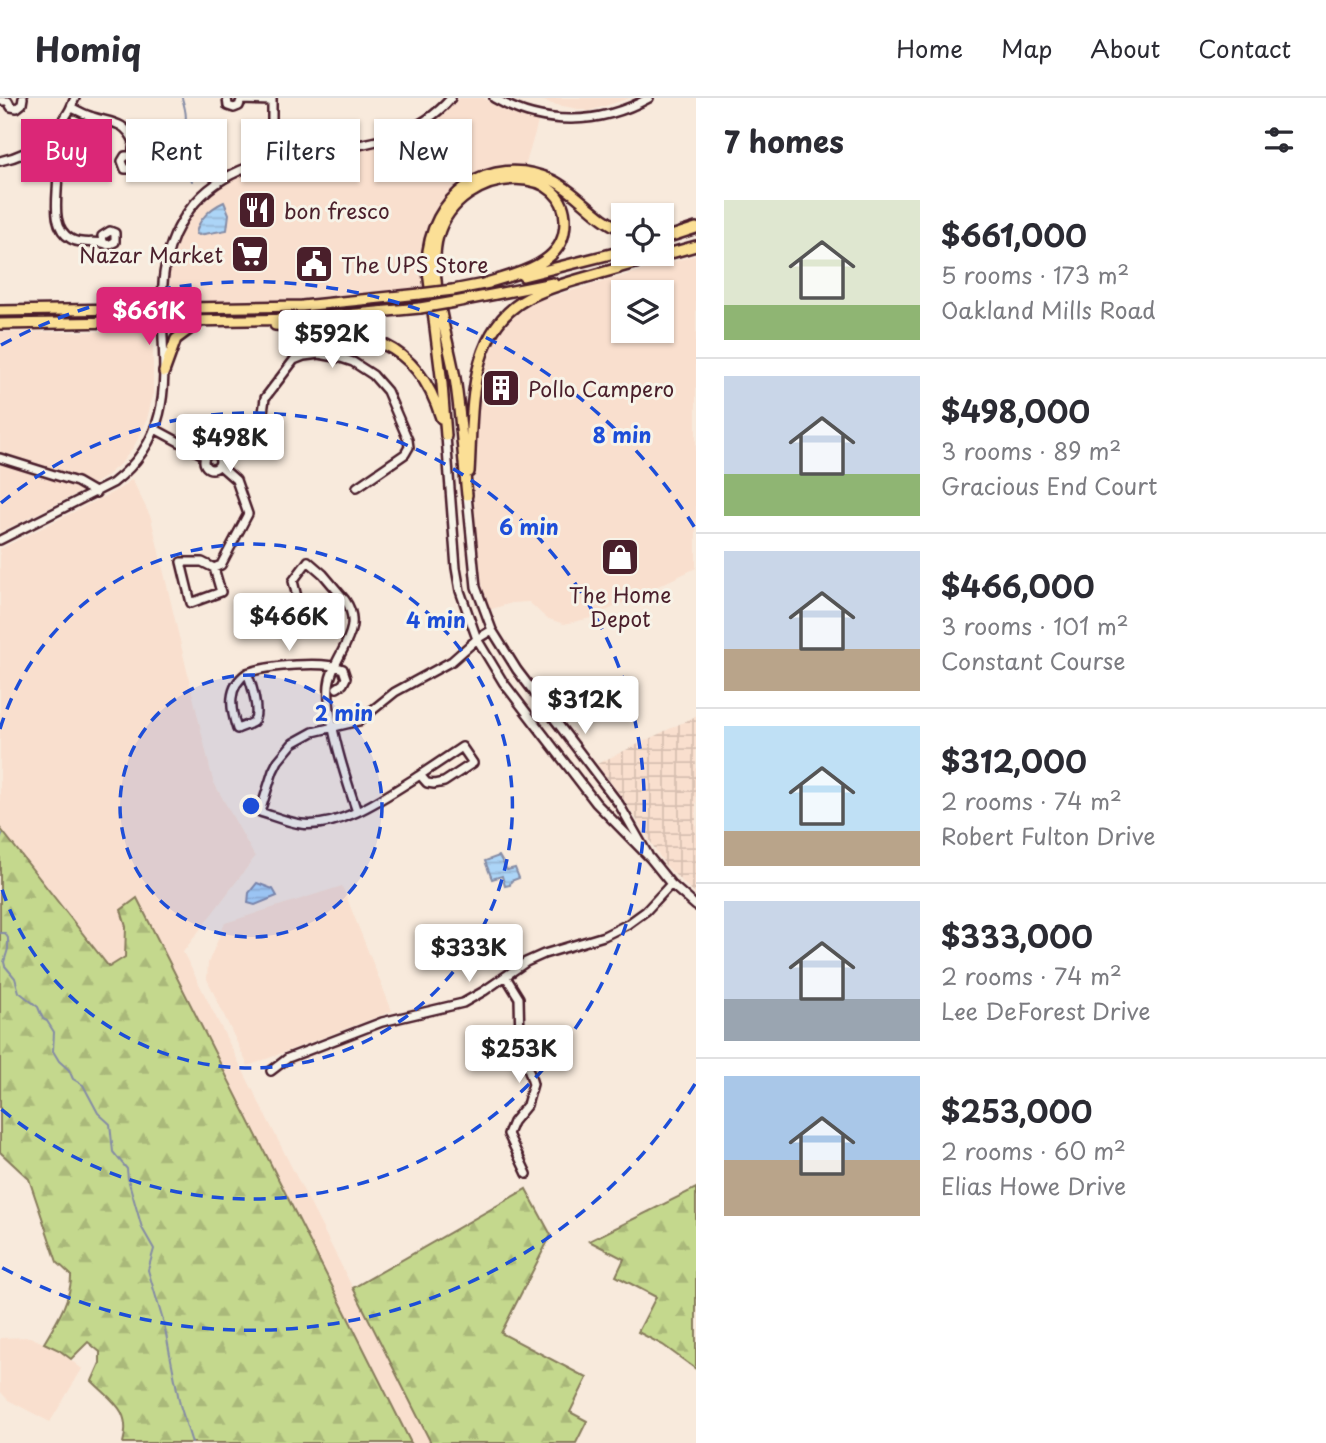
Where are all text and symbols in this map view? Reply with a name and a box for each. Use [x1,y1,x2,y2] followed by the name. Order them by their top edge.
[35,23,141,73] text: Homiq
[896,30,963,66] text: Home
[1001,30,1052,66] text: Map
[1090,30,1160,66] text: About
[1198,30,1291,66] text: Contact
[724,118,844,163] text: 7 homes
[21,119,112,182] chip: Buy
[126,119,227,182] chip: Rent
[241,119,360,182] chip: Filters
[374,119,472,182] chip: New
[1260,121,1298,159] icon: filters
[236,189,278,231] restaurant icon: bon fresco
[284,194,390,226] place label: bon fresco
[611,203,674,343] map controls
[611,203,674,266] button: locate
[941,212,1087,257] text: $661,000
[780,228,864,312] icon: home
[229,233,271,275] supermarket icon: Nazar Market
[79,238,223,270] place label: Nazar Market
[293,243,335,285] public building icon: The UPS Store
[341,248,488,280] place label: The UPS Store
[941,257,1129,292] text: 5 rooms · 173 m²
[611,280,674,343] button: layers
[100,288,198,347] pin: $661K
[112,292,186,327] text: $661K
[941,292,1156,327] text: Oakland Mills Road
[283,310,381,370] pin: $592K
[294,315,370,350] text: $592K
[480,367,522,409] building icon: Pollo Campero
[528,372,674,404] place label: Pollo Campero
[941,388,1090,433] text: $498,000
[780,404,864,488] icon: home
[181,414,279,474] pin: $498K
[593,418,651,450] text: 8 min
[192,419,268,454] text: $498K
[941,433,1121,468] text: 3 rooms · 89 m²
[941,468,1157,503] text: Gracious End Court
[499,510,559,542] text: 6 min
[599,536,641,578] shop icon: The Home Depot
[941,563,1095,608] text: $466,000
[569,578,671,634] place label: The Home Depot
[780,579,864,663] icon: home
[240,594,338,653] pin: $466K
[250,598,328,633] text: $466K
[406,603,466,635] text: 4 min
[941,608,1129,643] text: 3 rooms · 101 m²
[941,643,1126,678] text: Constant Course
[536,676,634,736] pin: $312K
[548,681,622,716] text: $312K
[315,696,373,728] text: 2 min
[941,738,1087,783] text: $312,000
[780,754,864,838] icon: home
[941,783,1122,818] text: 2 rooms · 74 m²
[239,794,263,818] centre of rings
[941,818,1155,853] text: Robert Fulton Drive
[941,913,1093,958] text: $333,000
[420,924,518,984] pin: $333K
[431,929,507,964] text: $333K
[780,929,864,1013] icon: home
[941,958,1122,993] text: 2 rooms · 74 m²
[941,993,1150,1028] text: Lee DeForest Drive
[470,1026,568,1085] pin: $253K
[481,1030,557,1065] text: $253K
[941,1088,1092,1133] text: $253,000
[780,1104,864,1188] icon: home
[941,1133,1126,1168] text: 2 rooms · 60 m²
[941,1168,1126,1203] text: Elias Howe Drive

